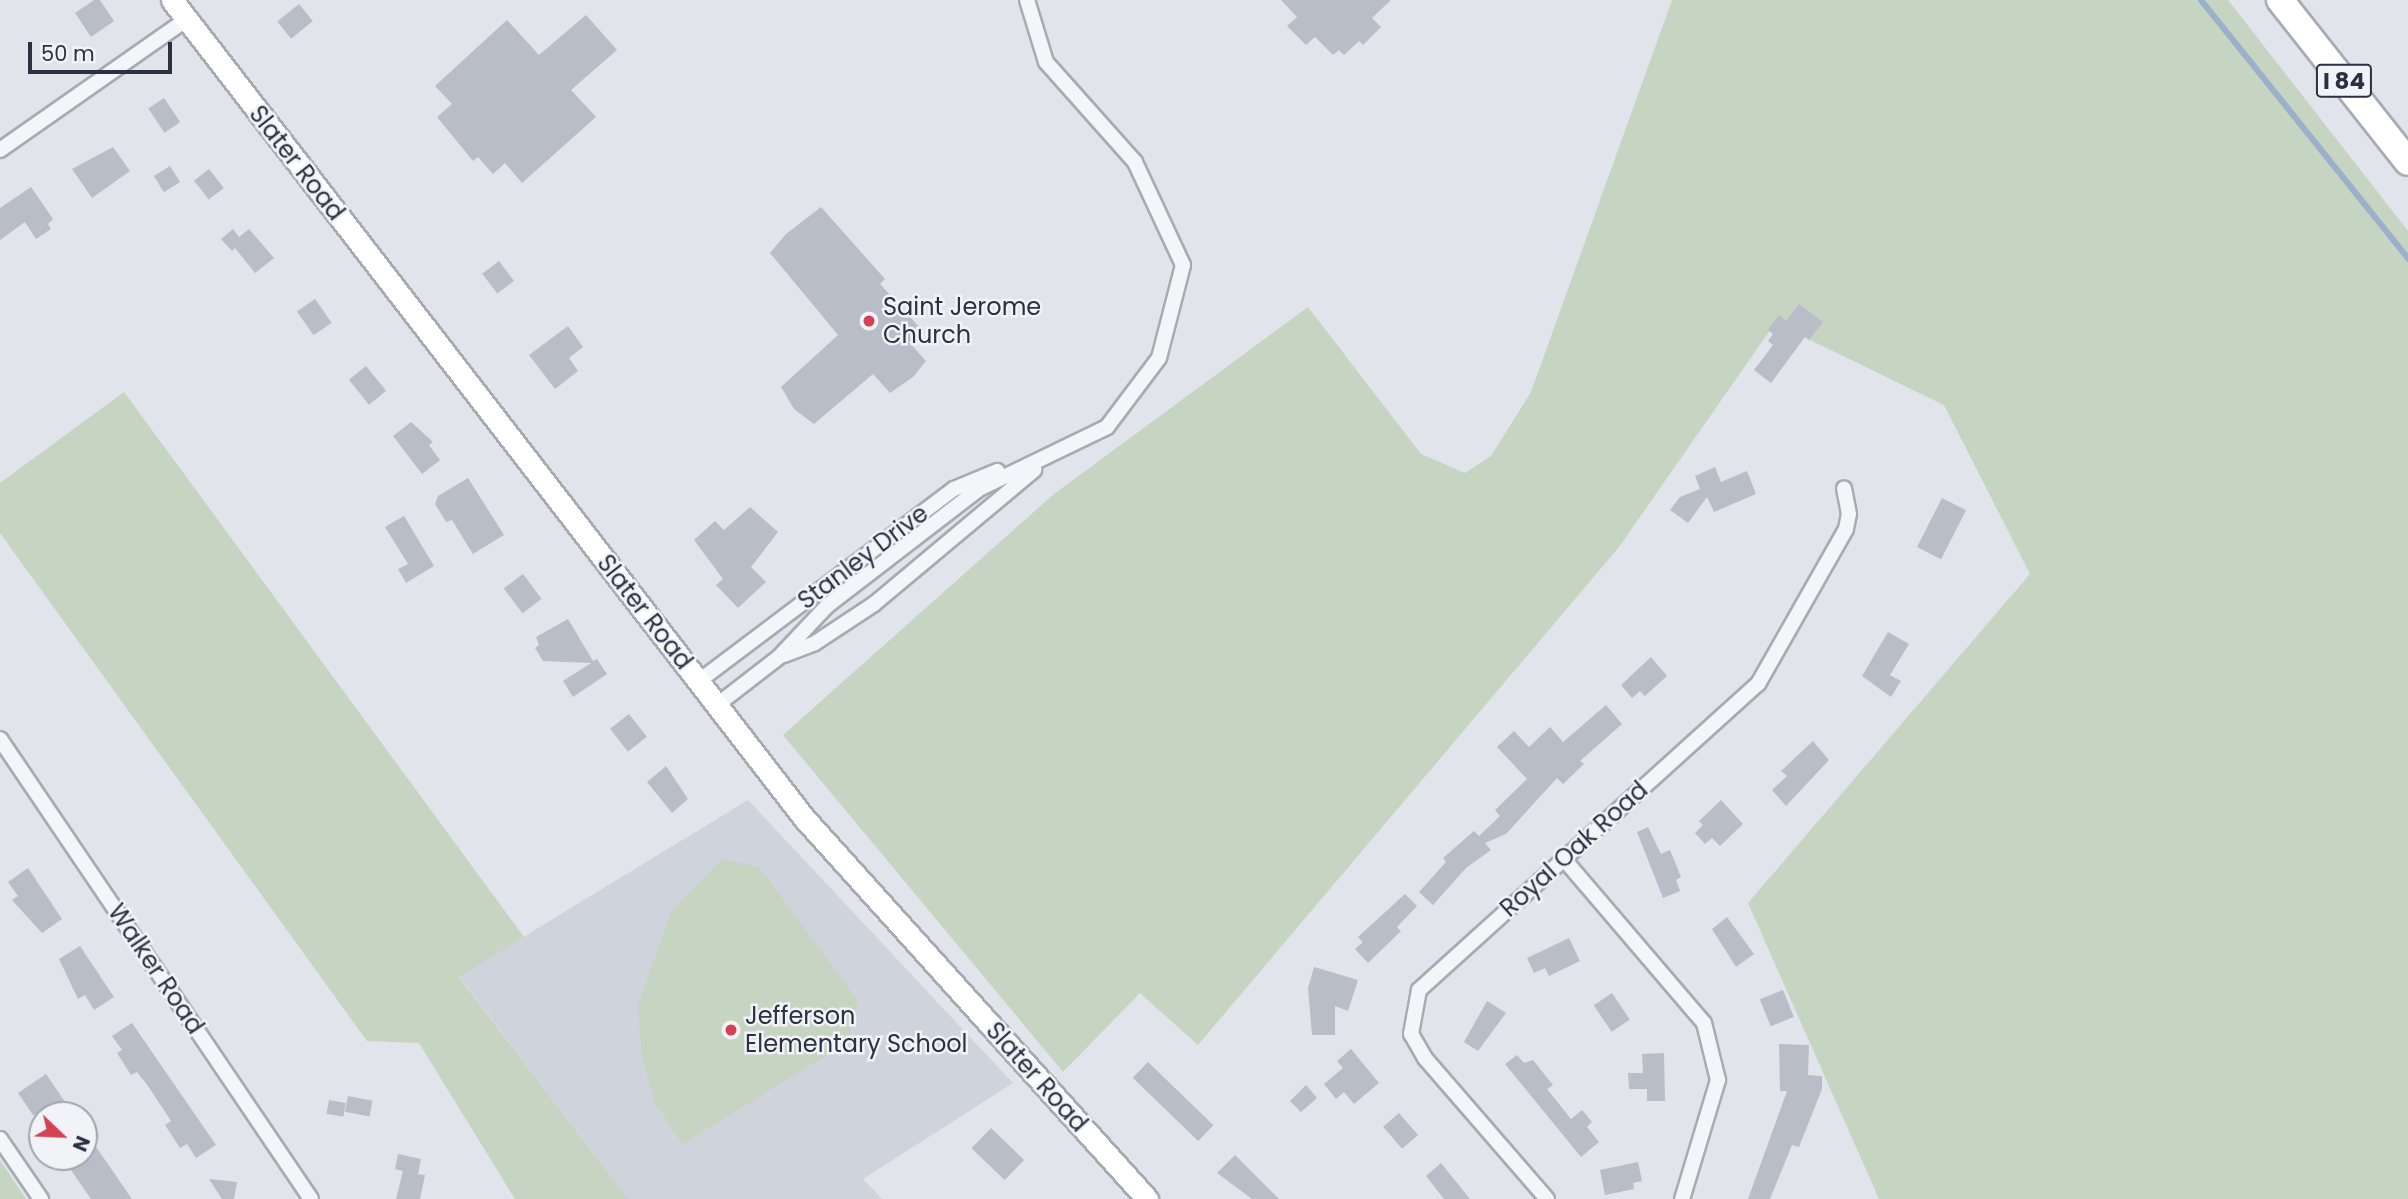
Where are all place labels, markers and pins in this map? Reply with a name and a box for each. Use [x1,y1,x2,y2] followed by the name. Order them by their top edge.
[883,293,1041,349] place label: Saint Jerome Church
[861,313,877,329] marker: Saint Jerome Church
[745,1002,968,1058] place label: Jefferson Elementary School
[723,1022,739,1038] marker: Jefferson Elementary School

